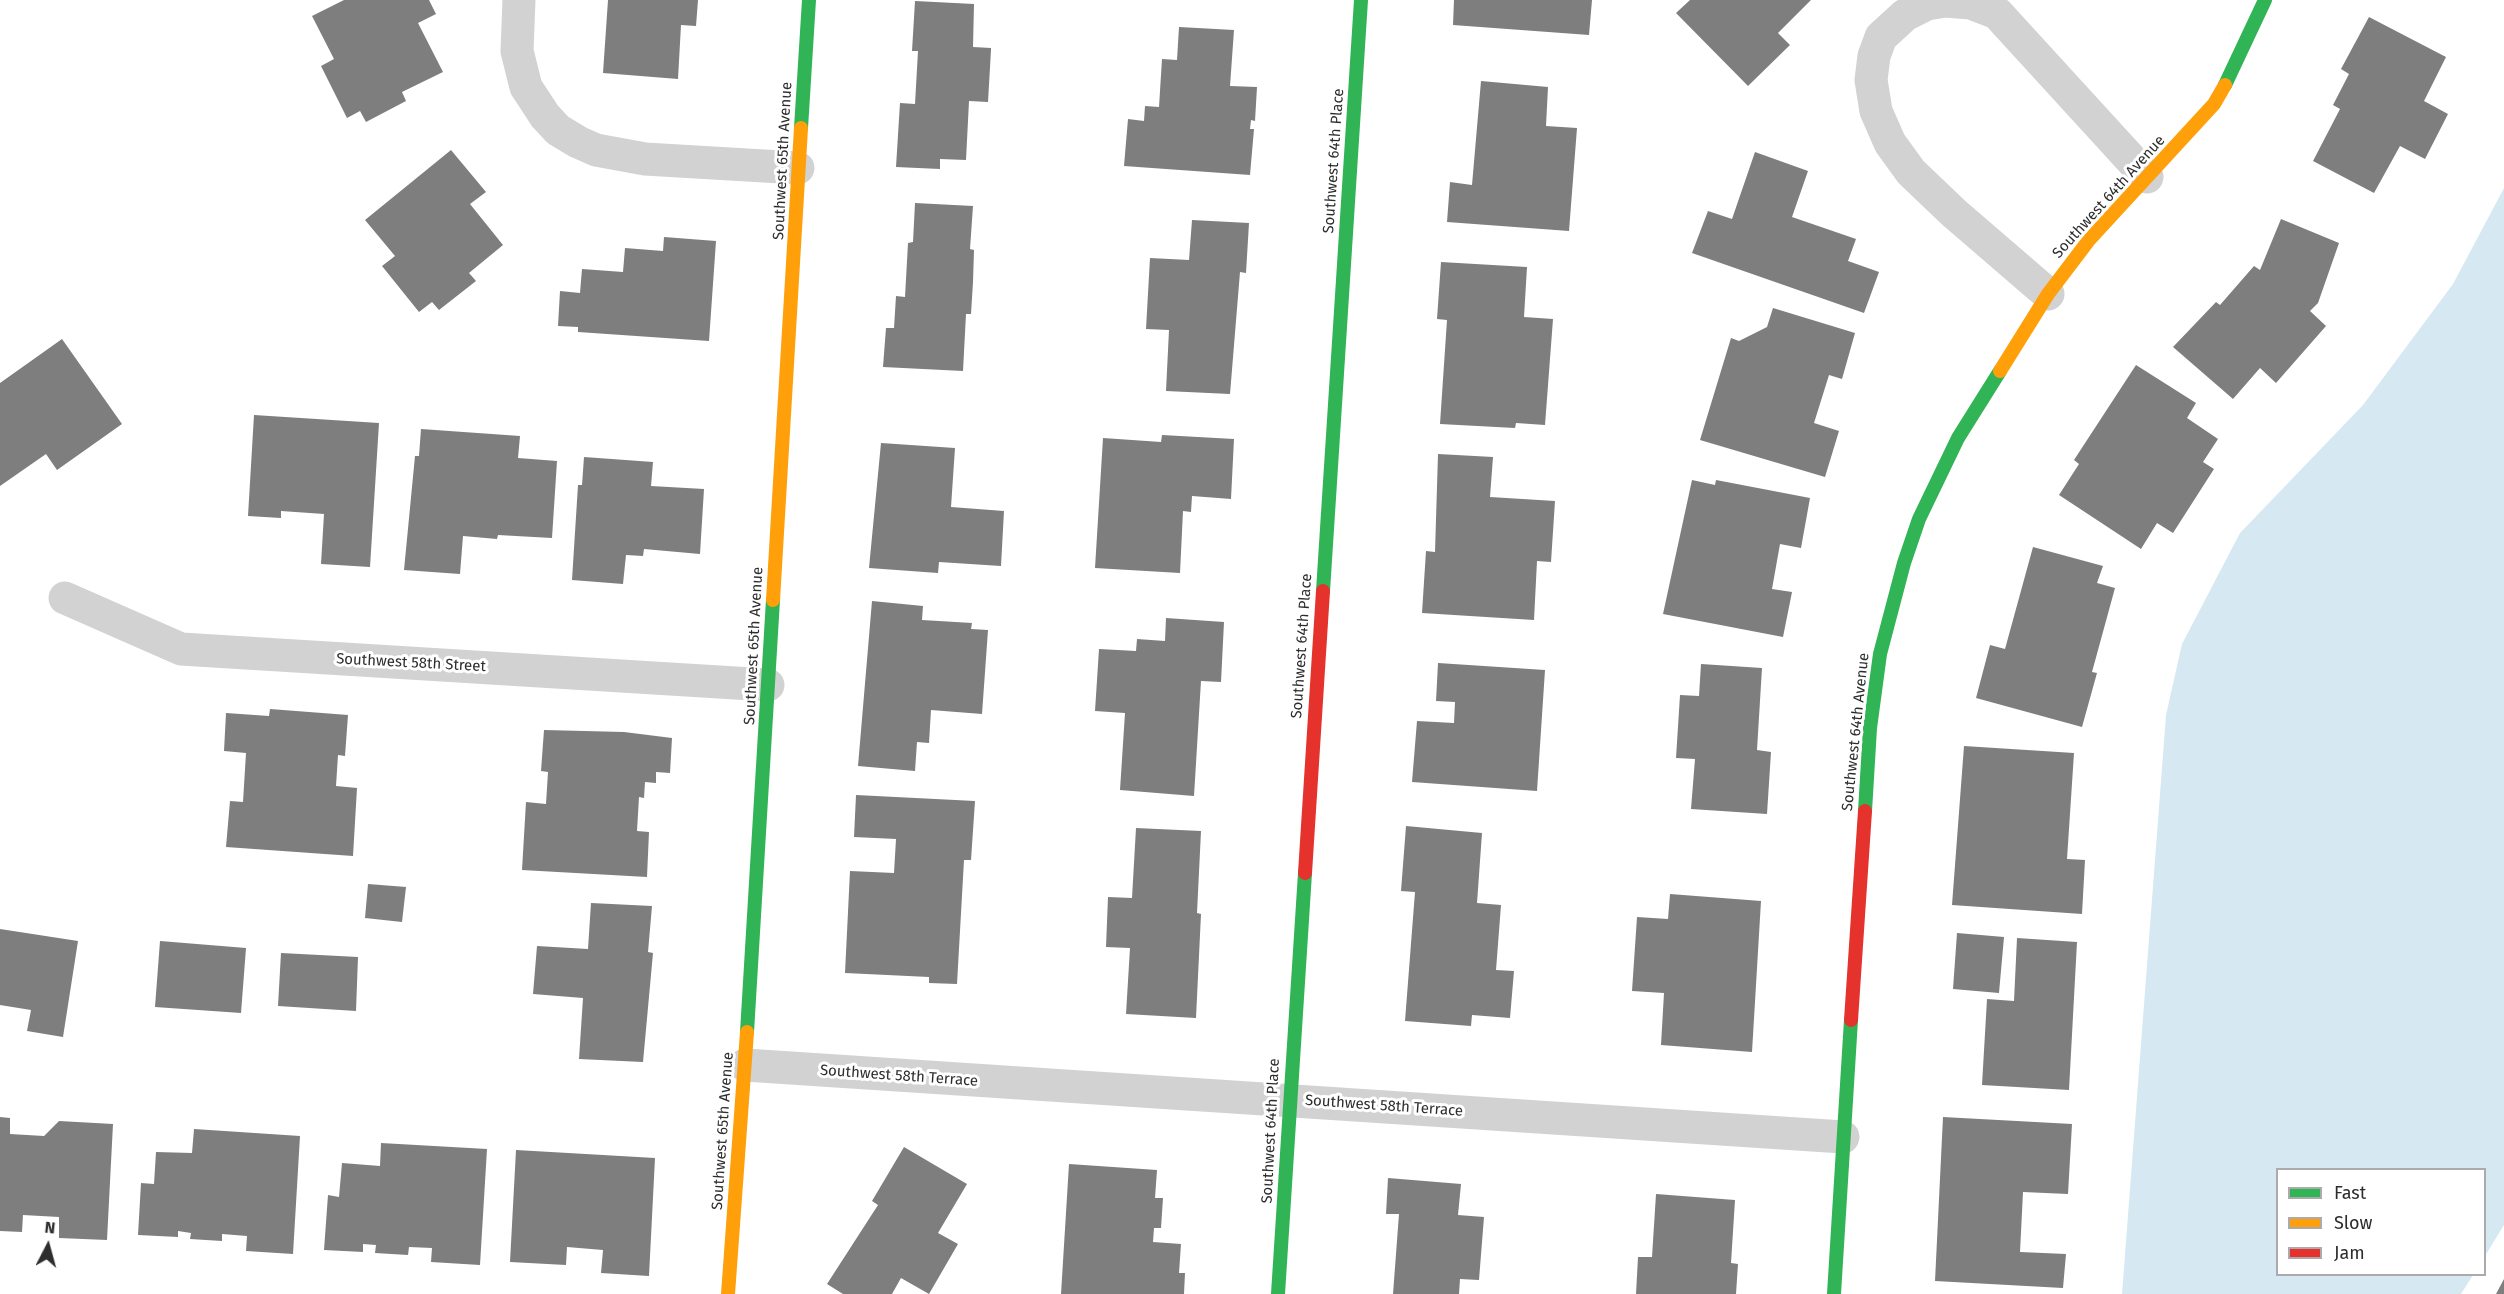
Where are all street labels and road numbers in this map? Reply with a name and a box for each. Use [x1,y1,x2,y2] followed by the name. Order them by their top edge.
[770,81,796,241] street label: Southwest 65th Avenue
[1320,88,1348,234] street label: Southwest 64th Place
[2049,132,2169,262] street label: Southwest 64th Avenue
[741,566,767,726] street label: Southwest 65th Avenue
[1288,573,1316,719] street label: Southwest 64th Place
[336,650,486,676] street label: Southwest 58th Street
[1839,652,1873,812] street label: Southwest 64th Avenue
[708,1051,738,1211] street label: Southwest 65th Avenue
[1258,1058,1284,1204] street label: Southwest 64th Place
[819,1061,979,1091] street label: Southwest 58th Terrace
[1304,1091,1464,1121] street label: Southwest 58th Terrace

